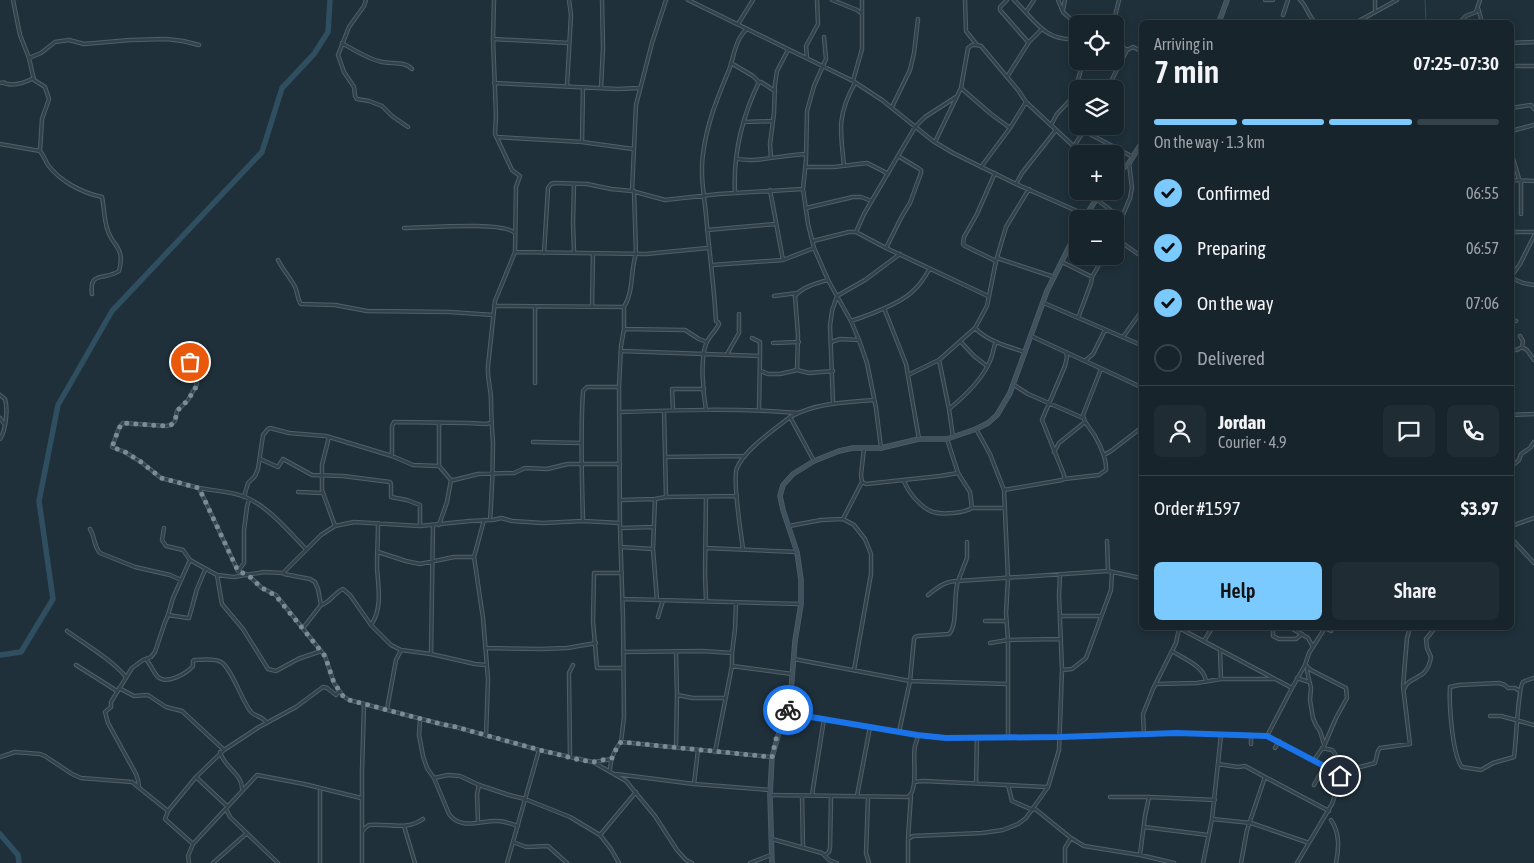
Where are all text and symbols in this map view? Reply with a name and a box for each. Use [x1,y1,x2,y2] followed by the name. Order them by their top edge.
[1069,15,1124,265] map controls
[1069,15,1124,70] button: locate
[1154,35,1214,53] text: Arriving in
[1413,52,1499,74] text: 07:25–07:30
[1154,53,1219,90] text: 7 min
[1069,80,1124,135] button: layers
[1154,133,1265,151] text: On the way · 1.3 km
[1069,145,1124,200] button: +
[1154,179,1182,207] icon: check
[1197,182,1270,204] text: Confirmed
[1466,184,1499,202] text: 06:55
[1069,210,1124,265] button: −
[1154,234,1182,262] icon: check
[1197,237,1266,259] text: Preparing
[1466,239,1499,257] text: 06:57
[1154,289,1182,317] icon: check
[1197,292,1274,314] text: On the way
[1466,294,1499,312] text: 07:06
[169,341,211,383] pin
[1197,347,1265,369] text: Delivered
[176,348,204,376] icon: bag
[1154,405,1206,457] button: person
[1383,405,1435,457] button: chat
[1447,405,1499,457] button: phone
[1218,411,1266,433] text: Jordan
[1218,433,1287,451] text: Courier · 4.9
[1154,497,1241,519] text: Order #1597
[1461,497,1499,519] text: $3.97
[1154,562,1322,620] button: Help
[1332,562,1499,620] button: Share
[763,685,813,735] courier
[774,696,802,724] icon: bike
[1319,755,1361,797] pin
[1326,762,1354,790] icon: home

